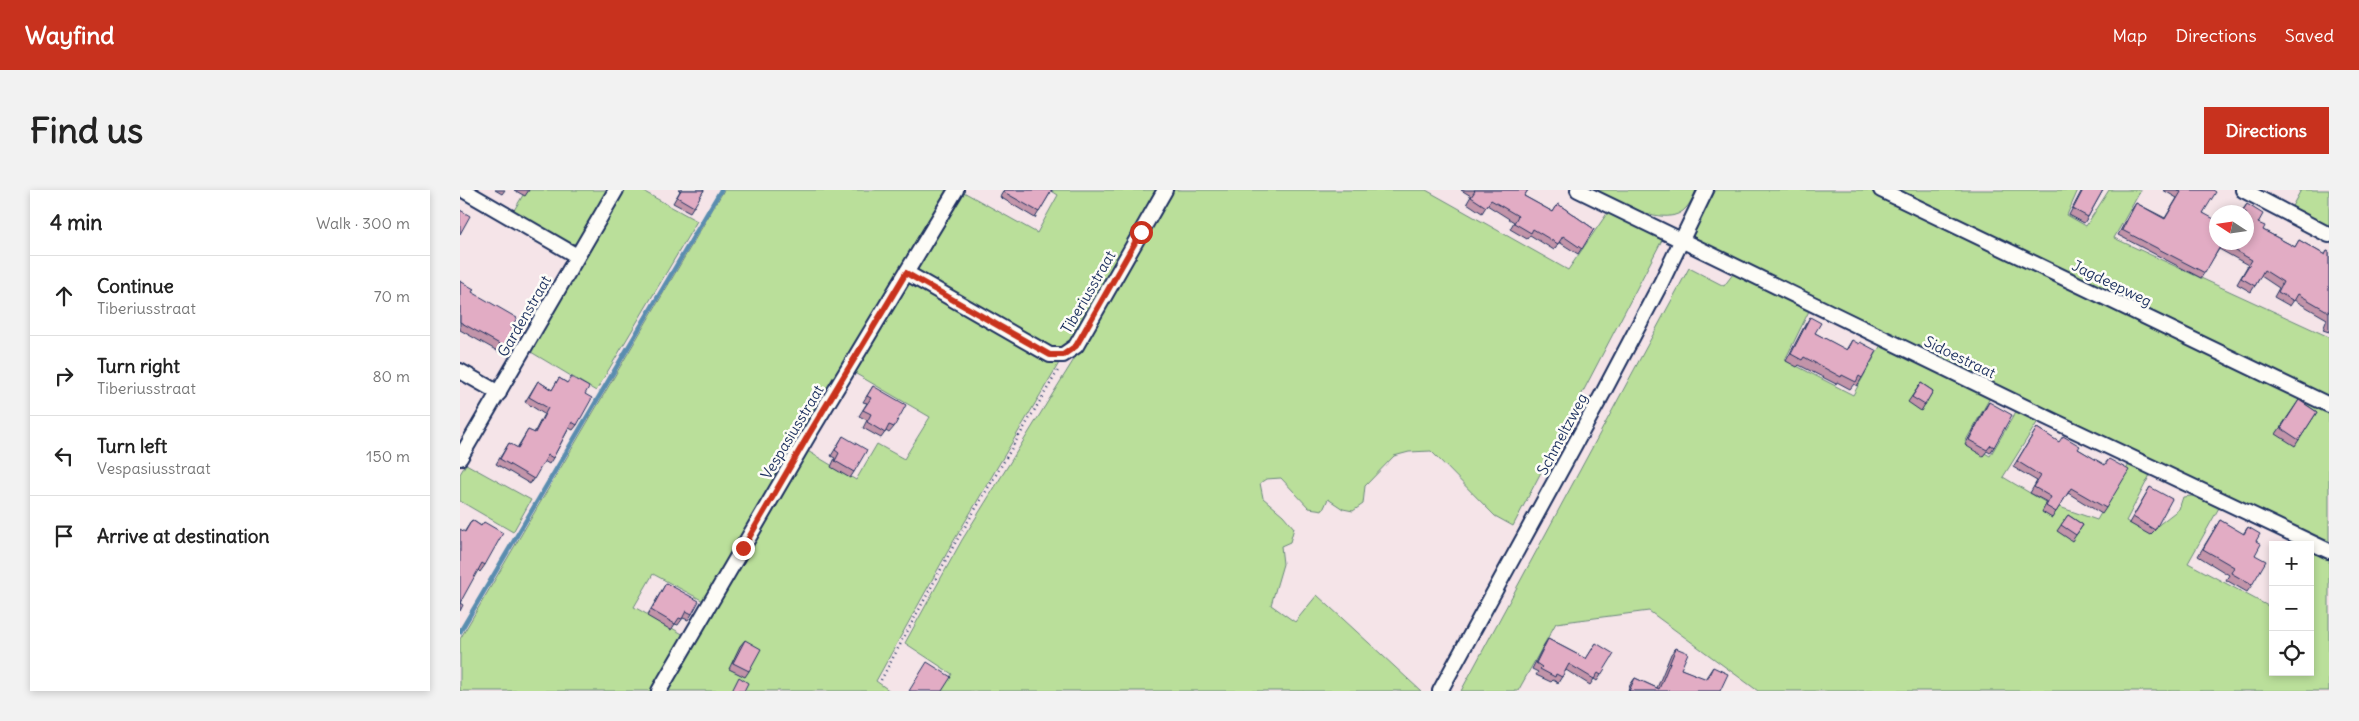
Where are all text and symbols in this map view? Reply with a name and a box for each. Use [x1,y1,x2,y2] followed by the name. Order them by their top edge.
[25,20,114,50] text: Wayfind
[2112,24,2147,47] text: Map
[2175,24,2257,47] text: Directions
[2285,24,2334,47] text: Saved
[2204,107,2329,154] button: Directions
[30,108,143,152] text: Find us
[2209,205,2254,250] north arrow
[50,209,102,236] text: 4 min
[316,213,410,233] text: Walk · 300 m
[1130,221,1153,244] route start
[1057,247,1119,337] street label: Tiberiusstraat
[2069,256,2155,310] street label: Jagdeepweg
[493,272,555,360] street label: Gardenstraat
[97,274,174,298] text: Continue
[50,282,78,310] icon: ahead
[374,286,410,306] text: 70 m
[97,298,196,318] text: Tiberiusstraat
[1921,332,1999,382] street label: Sidoestraat
[97,354,180,378] text: Turn right
[50,362,78,390] icon: right
[372,366,410,386] text: 80 m
[97,378,196,398] text: Tiberiusstraat
[756,381,828,483] street label: Vespasiusstraat
[1533,390,1591,478] street label: Schmeltzweg
[97,434,167,458] text: Turn left
[50,442,78,470] icon: left
[366,446,410,466] text: 150 m
[97,458,211,478] text: Vespasiusstraat
[50,522,78,550] icon: arrive
[97,524,270,548] text: Arrive at destination
[732,537,755,560] route end
[2269,541,2314,676] map controls
[2269,541,2314,586] button: +
[2269,586,2314,631] button: −
[2269,631,2314,676] button: locate

